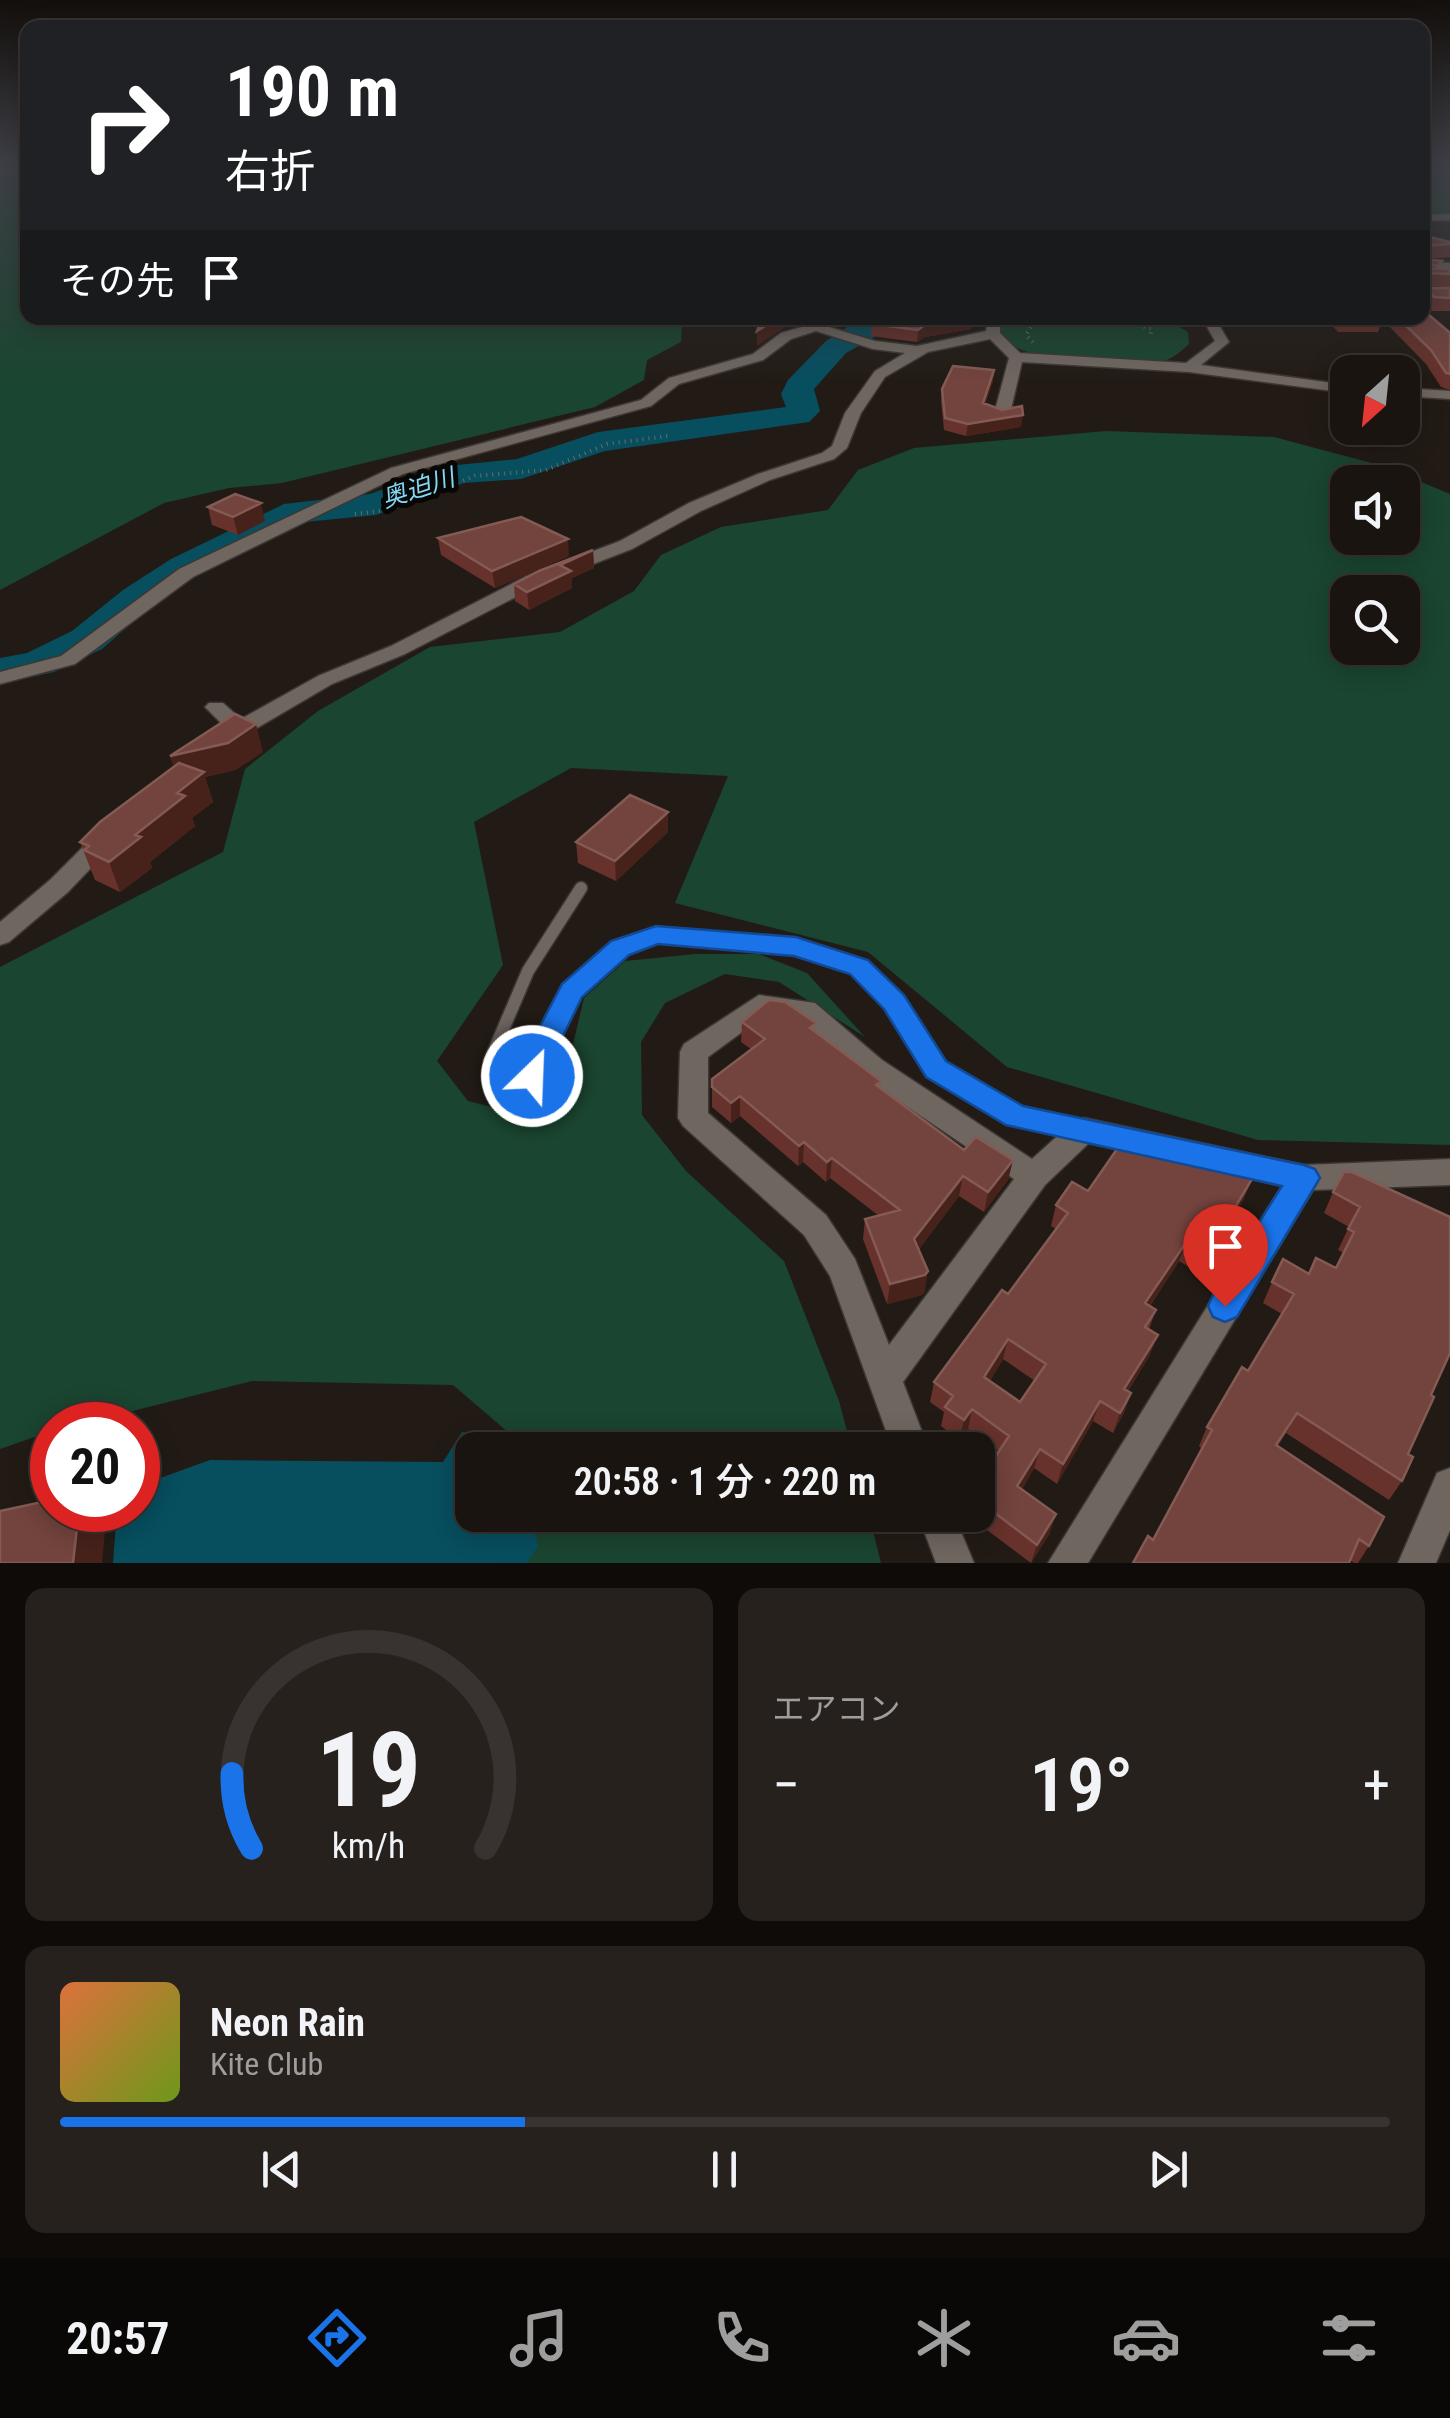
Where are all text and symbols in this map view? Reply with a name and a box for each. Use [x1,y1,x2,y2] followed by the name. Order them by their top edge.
[225,51,399,133] text: 190 m
[60,60,190,190] icon: right
[225,145,315,198] text: 右折
[194,250,249,305] icon: arrive
[60,259,174,303] text: その先
[1330,355,1420,445] north arrow
[1330,355,1420,665] map controls
[378,462,461,513] water label: 奥迫川
[1330,465,1420,555] button: sound
[1330,575,1420,665] button: search
[480,1024,584,1128] position arrow
[1183,1204,1268,1307] pin
[1198,1219,1253,1274] icon: arrive
[30,1402,160,1532] speed limit sign: 20
[574,1460,876,1504] text: 20:58 · 1 分 · 220 m
[773,1690,901,1728] text: エアコン
[316,1710,421,1831] text: 19
[1029,1741,1134,1829] text: 19°
[773,1753,800,1817] text: −
[1363,1753,1390,1817] text: +
[332,1825,406,1867] text: km/h
[210,2001,365,2045] text: Neon Rain
[210,2045,323,2083] text: Kite Club
[254,2142,309,2197] icon: previous
[697,2142,752,2197] icon: pause
[1141,2142,1196,2197] icon: next
[302,2303,372,2373] icon: directions
[504,2303,574,2373] icon: music
[707,2303,777,2373] icon: phone
[909,2303,979,2373] icon: climate
[1111,2303,1181,2373] icon: car
[1314,2303,1384,2373] icon: filters
[66,2312,169,2365] text: 20:57

